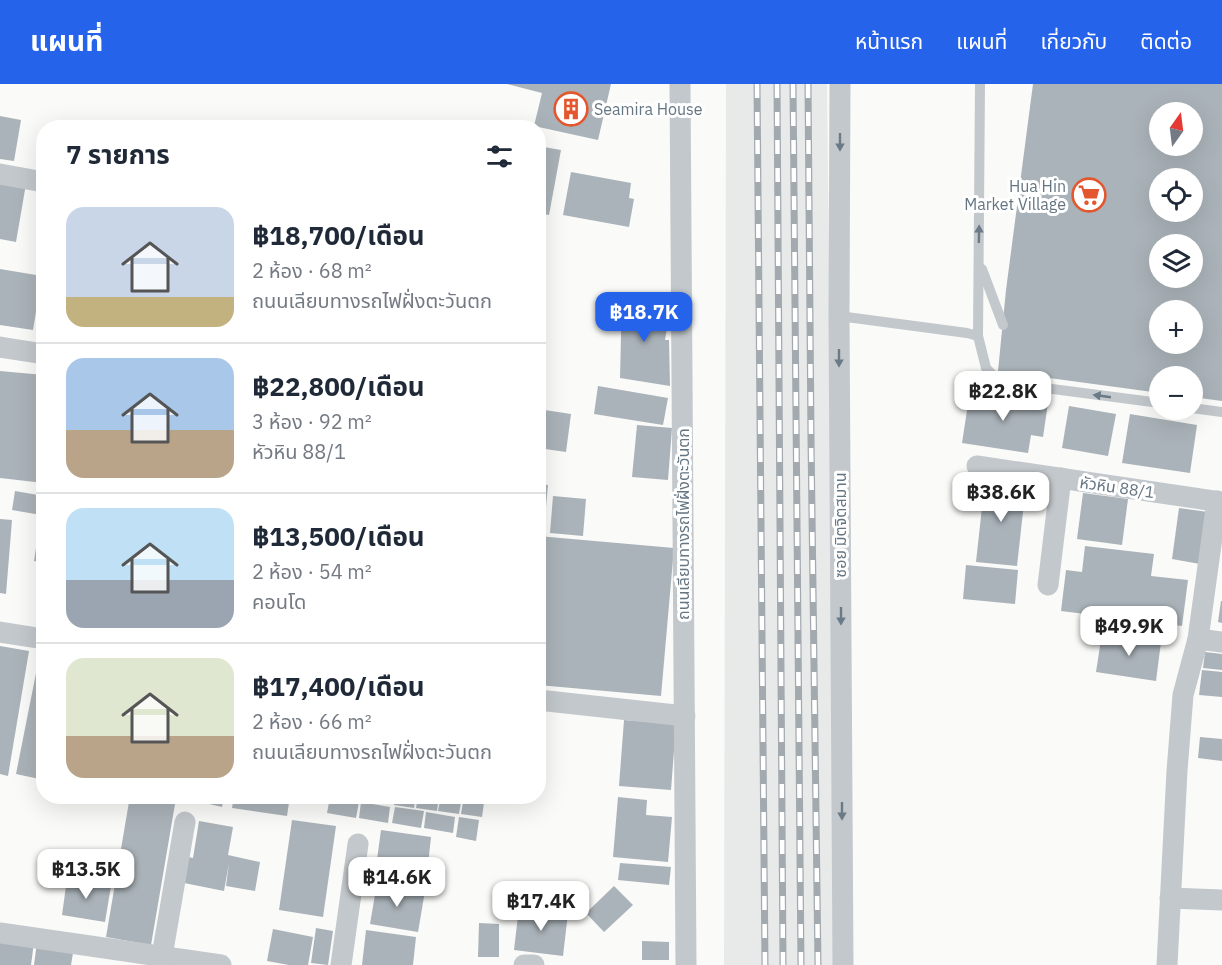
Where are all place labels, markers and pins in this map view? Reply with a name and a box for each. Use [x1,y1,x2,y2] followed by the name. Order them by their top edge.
[553,91,589,127] building icon: Seamira House
[594,99,703,119] place label: Seamira House
[964,176,1066,214] place label: Hua Hin Market Village
[1071,177,1107,213] supermarket icon: Hua Hin Market Village
[595,292,693,343] pin: ฿18.7K
[954,371,1052,422] pin: ฿22.8K
[952,472,1050,523] pin: ฿38.6K
[1080,606,1178,657] pin: ฿49.9K
[37,849,135,900] pin: ฿13.5K
[348,857,446,908] pin: ฿14.6K
[492,881,590,932] pin: ฿17.4K

